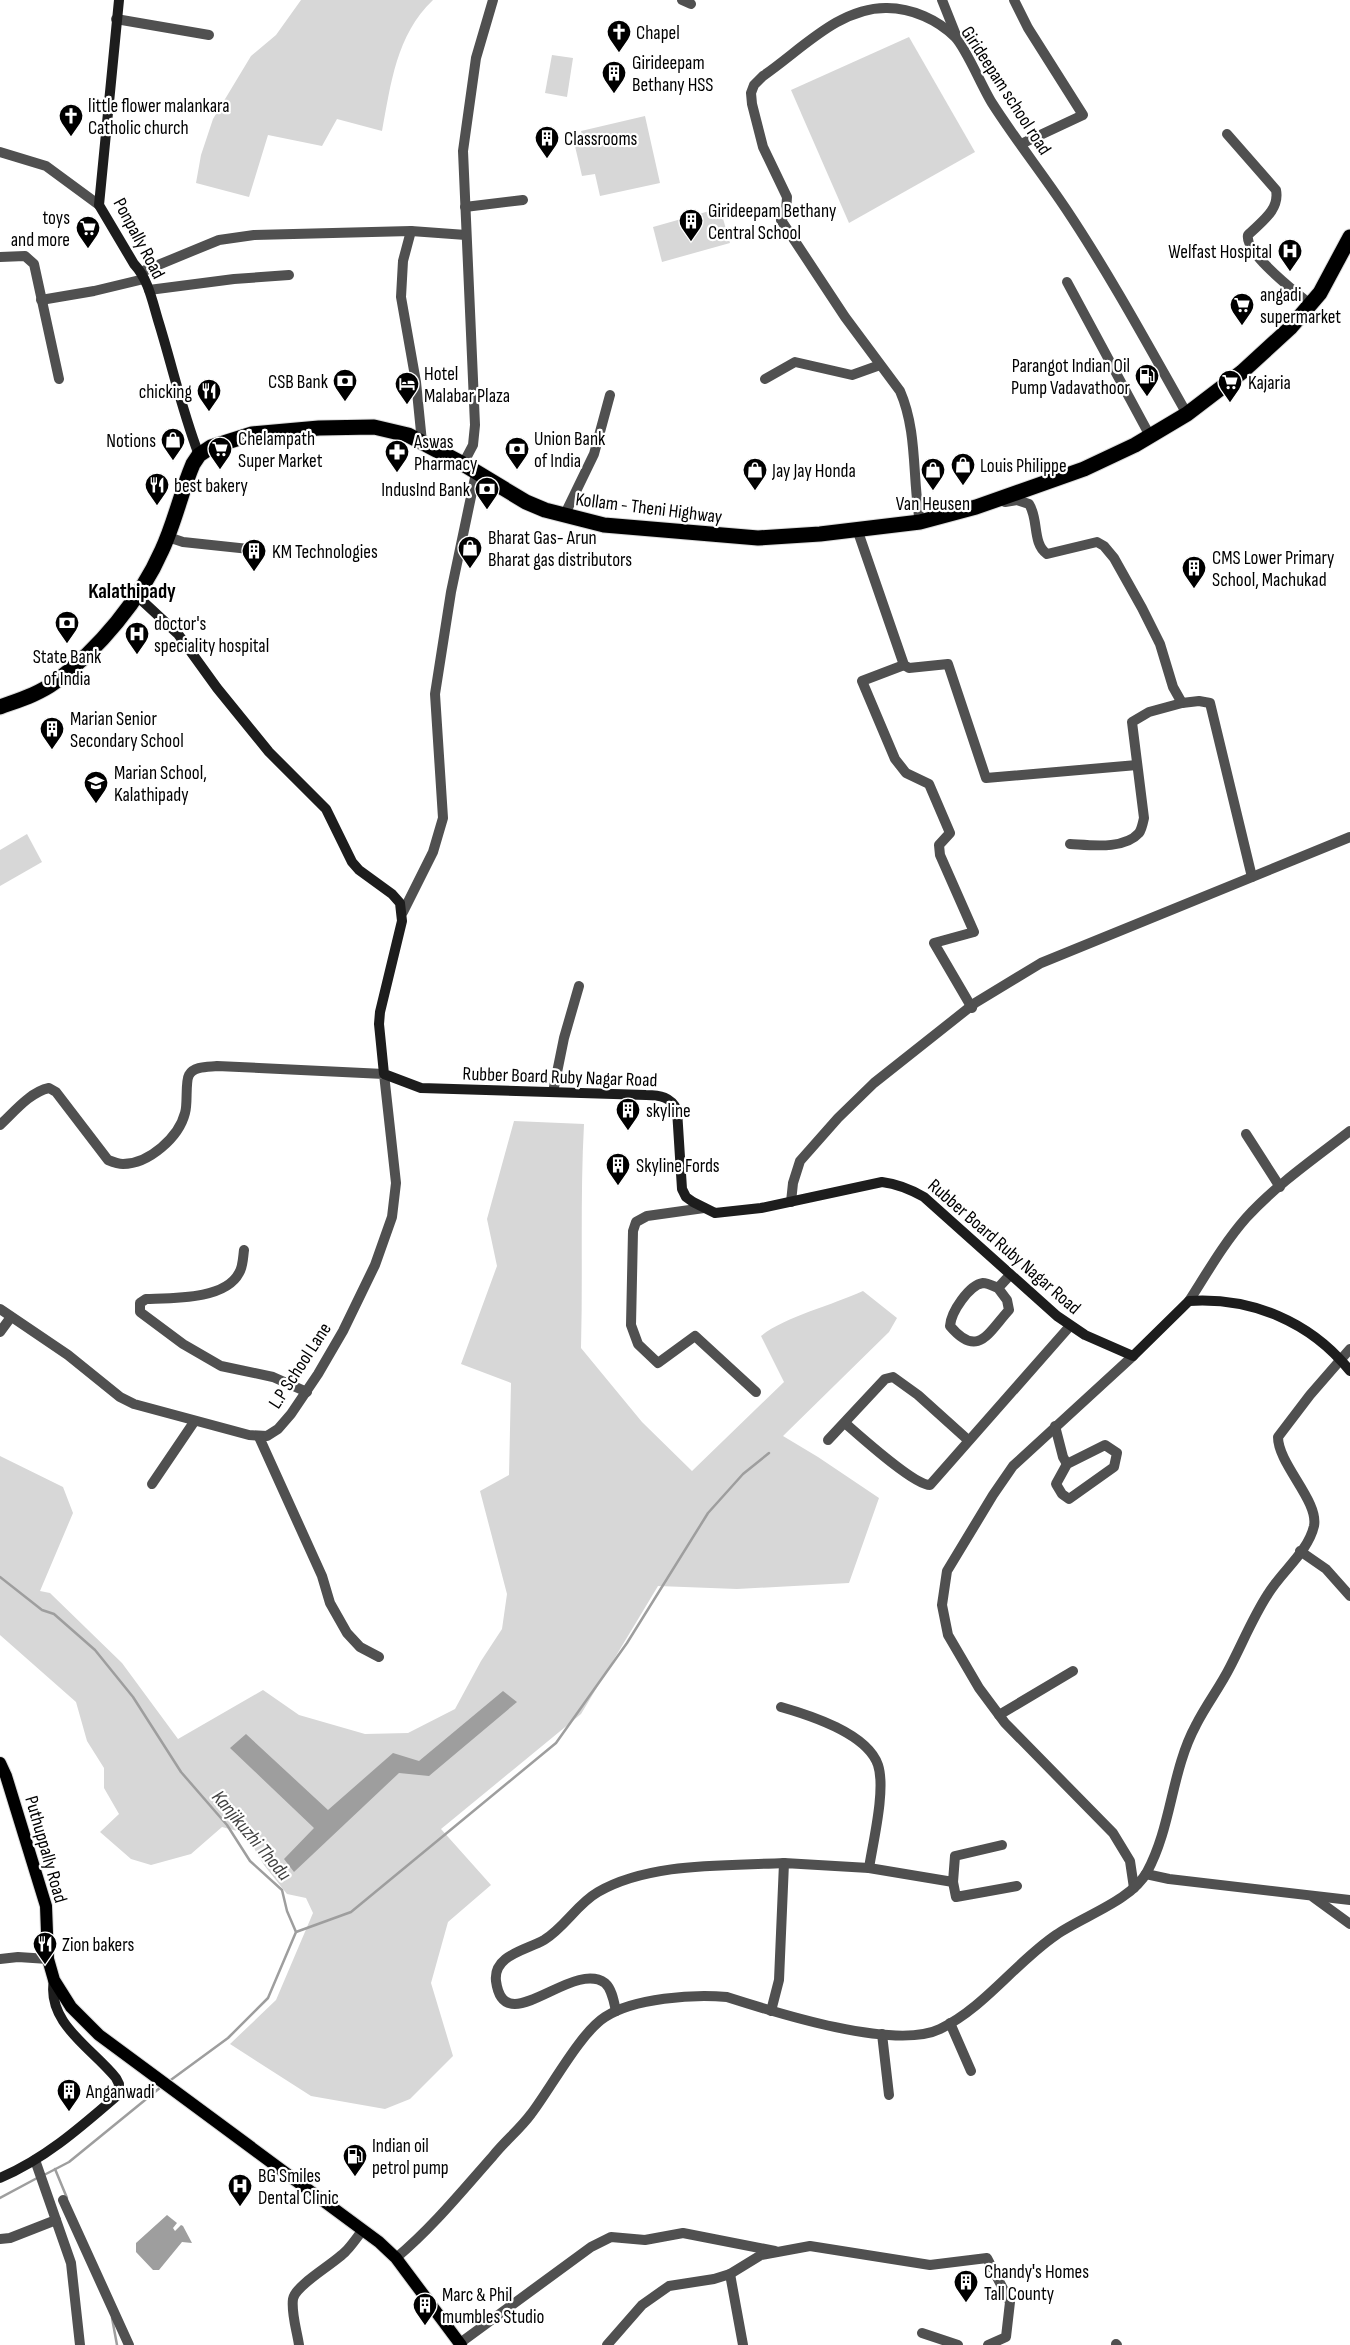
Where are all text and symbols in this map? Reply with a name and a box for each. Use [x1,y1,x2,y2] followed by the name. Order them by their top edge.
[606,19,632,53] church icon: Chapel
[636,22,680,45] place label: Chapel
[956,22,1056,159] street label: Girideepam school road
[632,52,713,97] place label: Girideepam Bethany HSS
[601,60,627,94] building icon: Girideepam Bethany HSS
[88,95,230,140] place label: little flower malankara Catholic church
[58,103,84,137] church icon: little flower malankara Catholic church
[534,125,560,159] building icon: Classrooms
[564,128,638,151] place label: Classrooms
[108,194,170,283] street label: Ponpally Road
[708,200,837,245] place label: Girideepam Bethany Central School
[11,207,70,252] place label: toys and more
[678,208,704,242] building icon: Girideepam Bethany Central School
[75,215,101,249] supermarket icon: toys and more
[1277,238,1303,272] hospital icon: Welfast Hospital
[1168,241,1272,264] place label: Welfast Hospital
[1260,284,1341,329] place label: angadi supermarket
[1229,292,1255,326] supermarket icon: angadi supermarket
[1011,355,1131,400] place label: Parangot Indian Oil Pump Vadavathoor
[424,363,510,408] place label: Hotel Malabar Plaza
[1134,363,1160,397] fuel station icon: Parangot Indian Oil Pump Vadavathoor
[332,368,358,402] bank icon: CSB Bank
[1217,369,1243,403] supermarket icon: Kajaria
[268,371,329,394] place label: CSB Bank
[394,371,420,405] hotel icon: Hotel Malabar Plaza
[1248,372,1291,395] place label: Kajaria
[196,378,222,412] restaurant icon: chicking
[139,381,192,404] place label: chicking
[160,427,186,461] shop icon: Notions
[238,428,323,473] place label: Chelampath Super Market
[534,428,606,473] place label: Union Bank of India
[106,430,156,453] place label: Notions
[413,431,478,476] place label: Aswas Pharmacy
[207,436,233,470] supermarket icon: Chelampath Super Market
[504,436,530,470] bank icon: Union Bank of India
[384,439,410,473] pharmacy icon: Aswas Pharmacy
[950,452,976,486] shop icon: Louis Philippe
[980,455,1067,478] place label: Louis Philippe
[742,457,768,491] shop icon: Jay Jay Honda
[920,457,946,491] shop icon: Van Heusen
[771,460,856,483] place label: Jay Jay Honda
[144,472,170,506] restaurant icon: best bakery
[174,475,249,498] place label: best bakery
[474,476,500,510] bank icon: IndusInd Bank
[381,479,471,502] place label: IndusInd Bank
[574,488,724,529] street label: Kollam - Theni Highway
[896,493,970,516] place label: Van Heusen
[488,527,632,572] place label: Bharat Gas- Arun Bharat gas distributors
[457,535,483,569] shop icon: Bharat Gas- Arun Bharat gas distributors
[241,538,267,572] building icon: KM Technologies
[272,541,378,564] place label: KM Technologies
[1212,547,1335,592] place label: CMS Lower Primary School, Machukad
[1181,555,1207,589] building icon: CMS Lower Primary School, Machukad
[88,579,176,604] district label: Kalathipady
[54,610,80,644] bank icon: State Bank of India
[154,613,269,658] place label: doctor's speciality hospital
[124,621,150,655] hospital icon: doctor's speciality hospital
[33,646,102,691] place label: State Bank of India
[70,708,184,753] place label: Marian Senior Secondary School
[39,716,65,750] building icon: Marian Senior Secondary School
[114,762,207,807] place label: Marian School, Kalathipady
[83,770,109,804] school or university icon: Marian School, Kalathipady
[462,1063,658,1092] street label: Rubber Board Ruby Nagar Road
[615,1097,641,1131] building icon: skyline
[646,1100,691,1123] place label: skyline
[605,1152,631,1186] building icon: Skyline Fords
[636,1155,720,1178] place label: Skyline Fords
[923,1175,1085,1320] street label: Rubber Board Ruby Nagar Road
[264,1318,337,1413] street label: L.P School Lane
[206,1786,296,1886] water label: Kanjikuzhi Thodu
[19,1793,72,1905] street label: Puthuppally Road
[32,1931,58,1965] restaurant icon: Zion bakers
[62,1934,134,1957] place label: Zion bakers
[56,2078,82,2112] building icon: Anganwadi
[85,2081,155,2104] place label: Anganwadi
[372,2135,449,2180] place label: Indian oil petrol pump
[342,2143,368,2177] fuel station icon: Indian oil petrol pump
[258,2165,339,2210] place label: BG Smiles Dental Clinic
[227,2173,253,2207] hospital icon: BG Smiles Dental Clinic
[984,2261,1089,2306] place label: Chandy's Homes Tall County
[953,2269,979,2303] building icon: Chandy's Homes Tall County
[442,2284,544,2329] place label: Marc & Phil mumbles Studio
[412,2292,438,2326] building icon: Marc & Phil mumbles Studio

